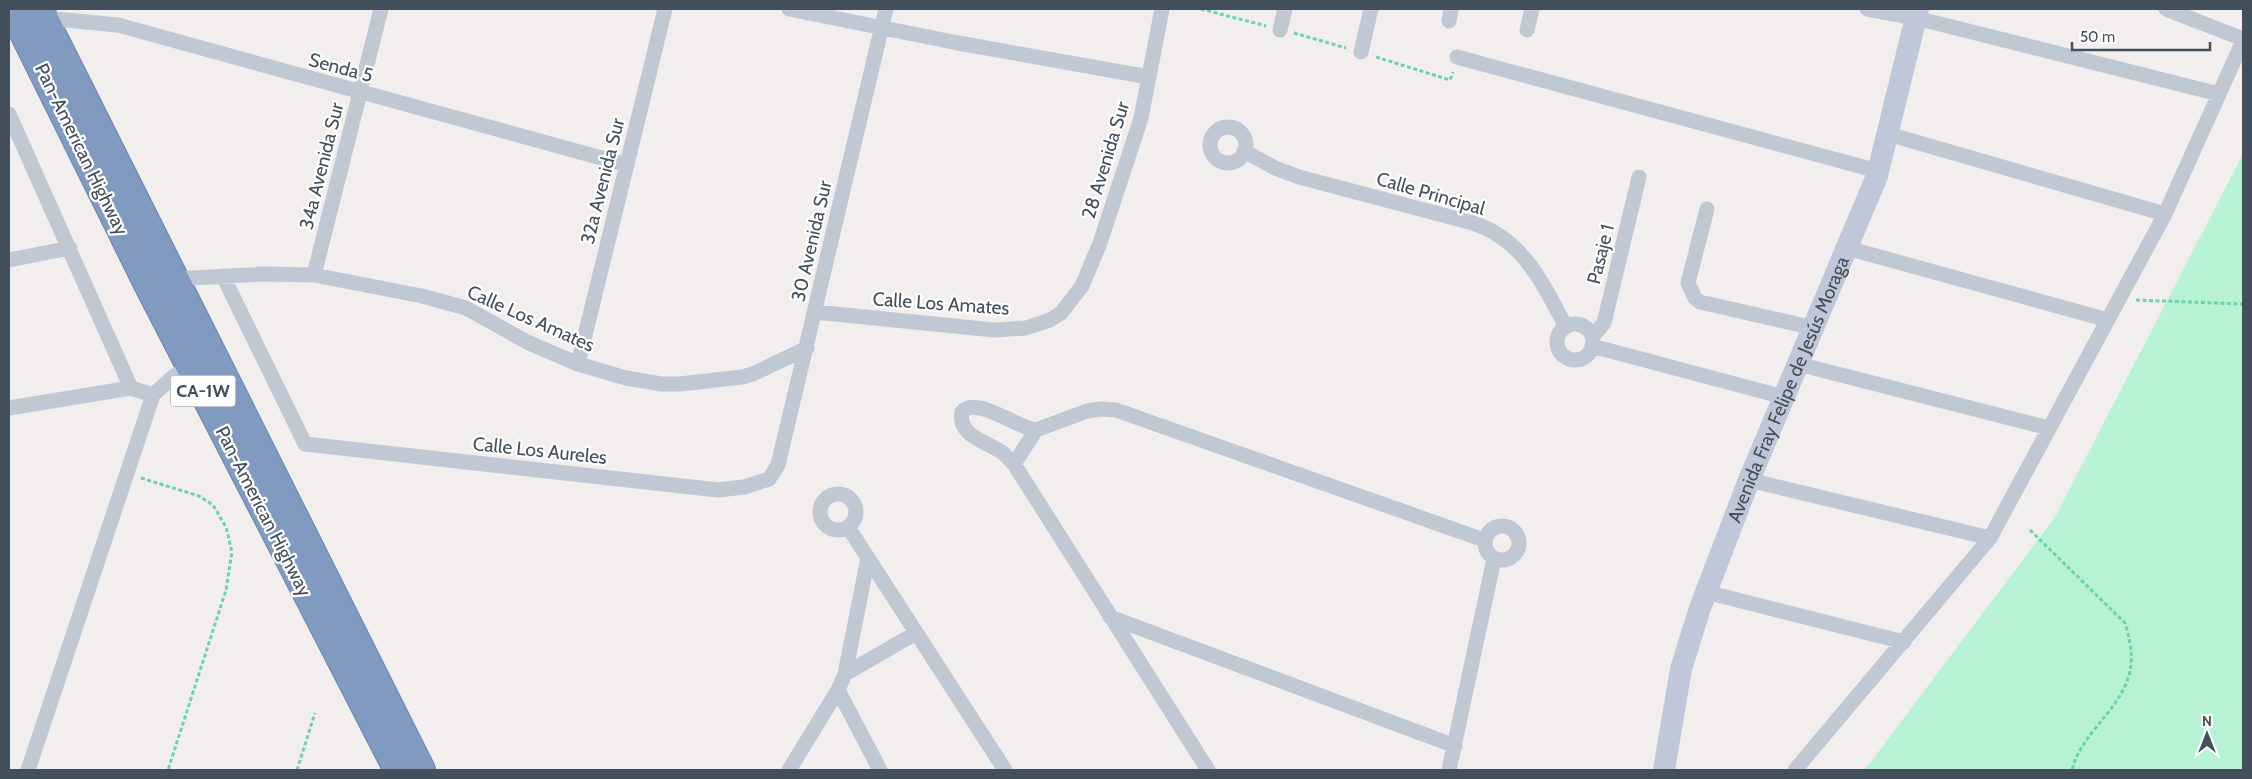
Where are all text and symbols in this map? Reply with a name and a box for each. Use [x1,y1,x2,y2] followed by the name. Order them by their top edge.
[2072,20,2210,52] scale bar
[2080,28,2115,46] text: 50 m
[306,48,376,87] street label: Senda 5
[30,60,133,239] street label: Pan-American Highway
[1077,99,1134,221] street label: 28 Avenida Sur
[295,100,348,232] street label: 34a Avenida Sur
[576,116,629,247] street label: 32a Avenida Sur
[1374,167,1488,220] street label: Calle Principal
[786,178,837,304] street label: 30 Avenida Sur
[1582,222,1619,286] street label: Pasaje 1
[1723,253,1854,526] street label: Avenida Fray Felipe de Jesús Moraga
[464,280,598,357] street label: Calle Los Amates
[872,287,1010,320] street label: Calle Los Amates
[170,376,236,406] road number: CA-1W
[211,422,317,601] street label: Pan-American Highway
[472,432,608,469] street label: Calle Los Aureles
[2182,709,2232,759] north arrow
[2202,712,2212,730] text: N

